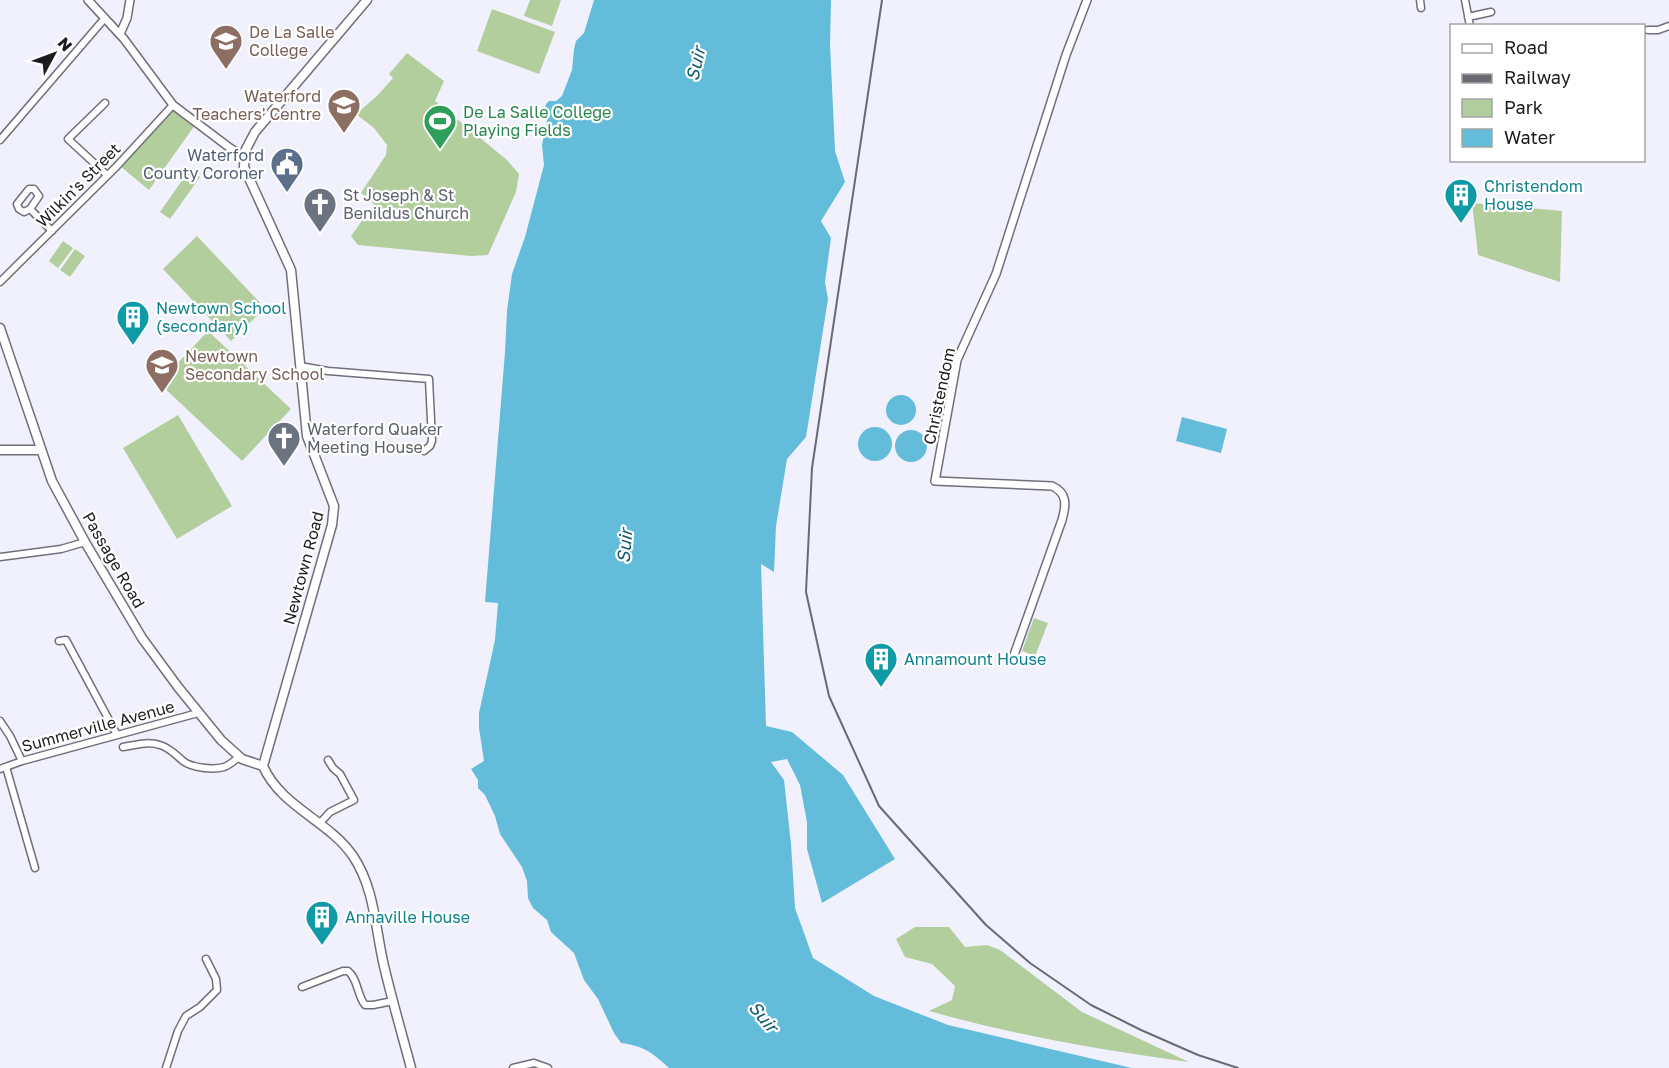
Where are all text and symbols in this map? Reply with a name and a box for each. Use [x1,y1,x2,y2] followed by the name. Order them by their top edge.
[249,22,334,60] place label: De La Salle College
[208,23,244,70] school or university icon: De La Salle College
[24,24,84,84] north arrow
[1450,24,1645,162] legend
[54,33,77,55] text: N
[1504,36,1548,58] text: Road
[680,42,710,83] water label: Suir
[1504,66,1571,88] text: Railway
[193,86,321,124] place label: Waterford Teachers' Centre
[326,87,362,134] school or university icon: Waterford Teachers' Centre
[1504,96,1543,118] text: Park
[463,102,611,140] place label: De La Salle College Playing Fields
[422,103,458,150] sports icon: De La Salle College Playing Fields
[1504,126,1555,148] text: Water
[32,139,124,231] street label: Wilkin's Street
[143,145,264,183] place label: Waterford County Coroner
[269,146,305,193] public building icon: Waterford County Coroner
[1484,176,1583,214] place label: Christendom House
[1443,177,1479,224] building icon: Christendom House
[343,185,469,223] place label: St Joseph & St Benildus Church
[302,186,338,233] church icon: St Joseph & St Benildus Church
[156,298,286,336] place label: Newtown School (secondary)
[115,299,151,346] building icon: Newtown School (secondary)
[185,346,324,384] place label: Newtown Secondary School
[919,346,959,446] street label: Christendom
[144,347,180,394] school or university icon: Newtown Secondary School
[307,419,443,457] place label: Waterford Quaker Meeting House
[266,420,302,467] church icon: Waterford Quaker Meeting House
[78,508,150,612] street label: Passage Road
[278,509,328,627] street label: Newtown Road
[612,525,637,564] water label: Suir
[863,641,899,688] building icon: Annamount House
[904,649,1046,669] place label: Annamount House
[19,696,177,756] street label: Summerville Avenue
[304,899,340,946] building icon: Annaville House
[345,907,470,927] place label: Annaville House
[744,996,785,1039] water label: Suir

